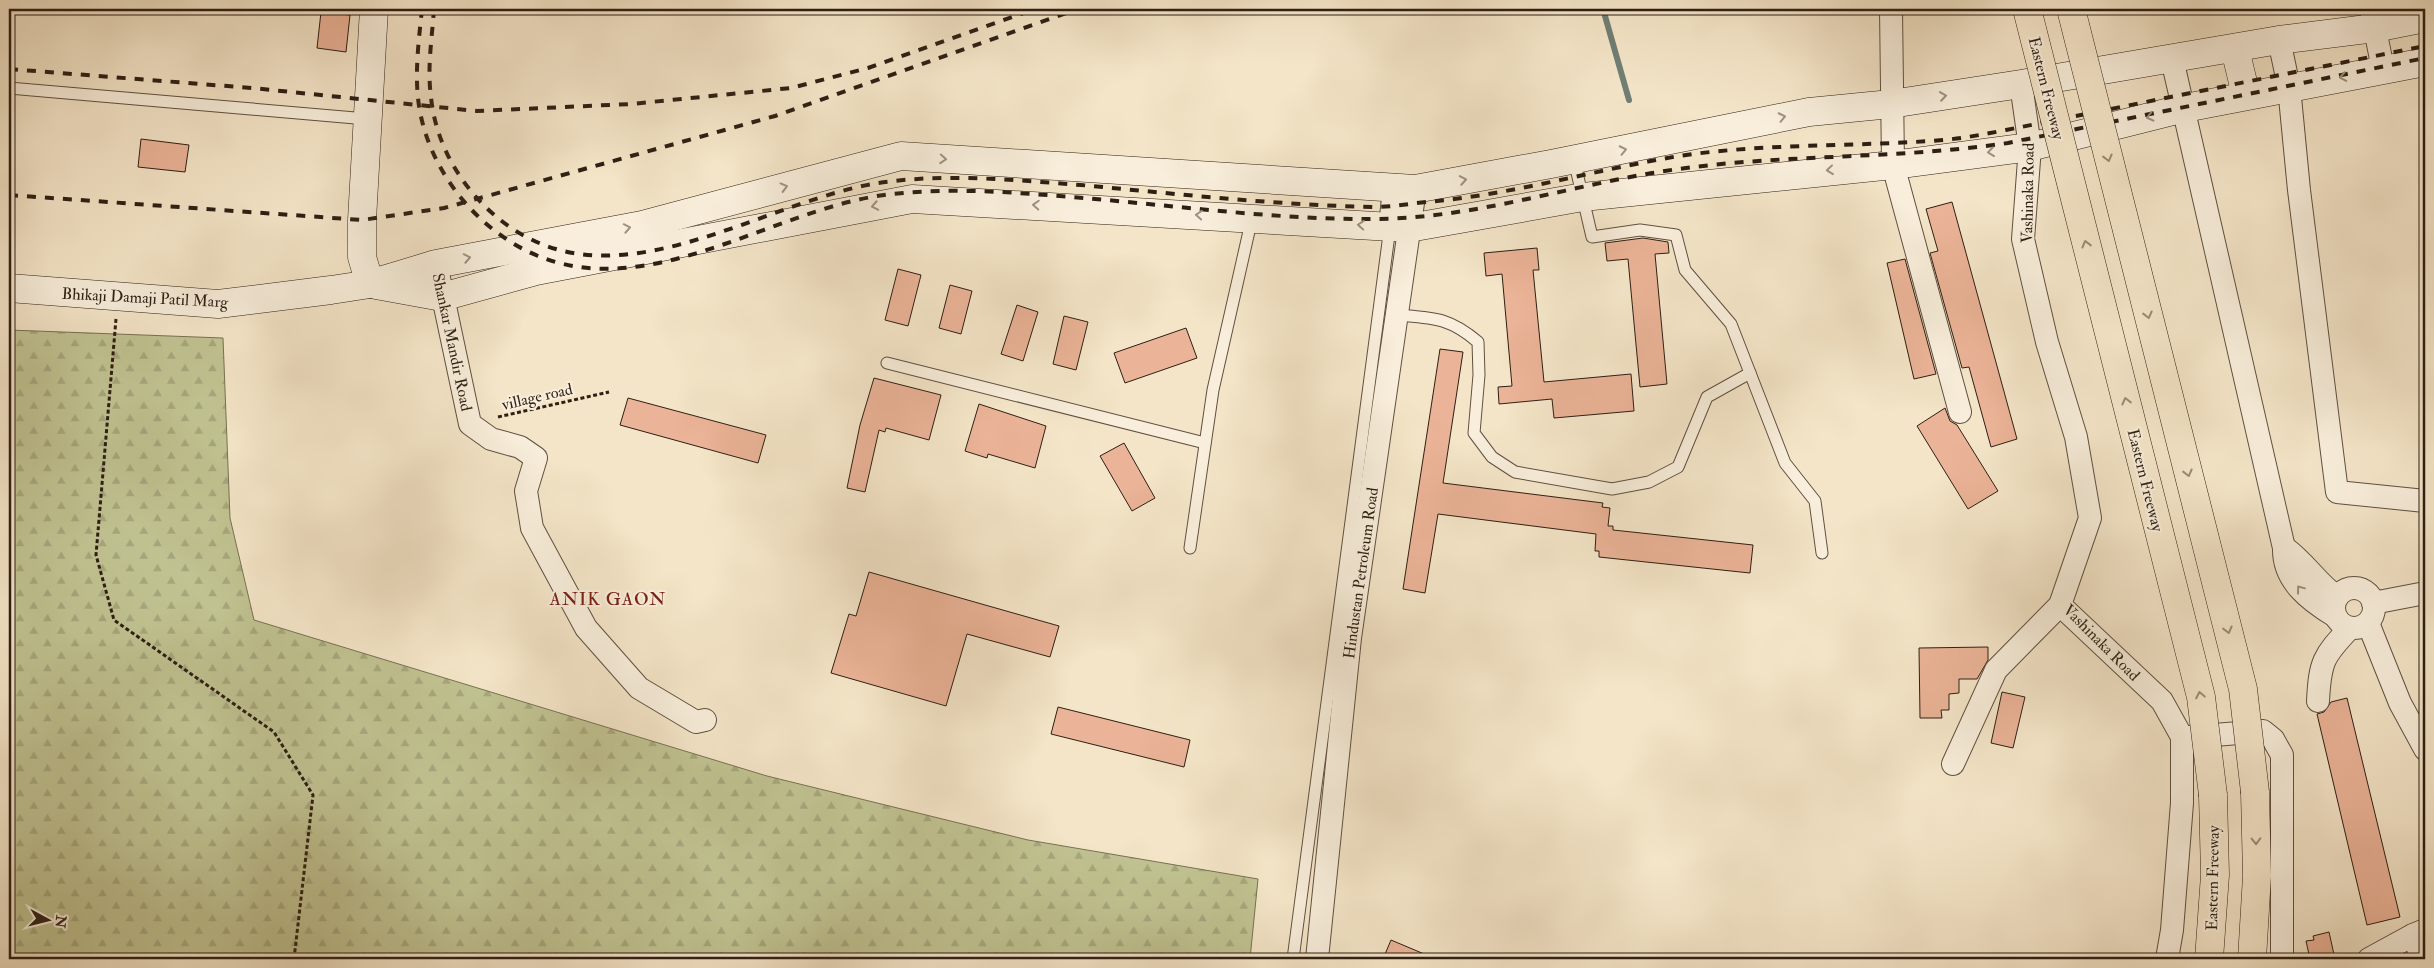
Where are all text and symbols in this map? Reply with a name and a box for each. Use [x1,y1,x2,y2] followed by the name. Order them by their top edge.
[2024,35,2069,143] street label: Eastern Freeway
[2338,71,2347,81] one-way arrow
[1939,91,1947,102] one-way arrow
[2145,111,2154,122] one-way arrow
[1778,113,1786,123] one-way arrow
[2017,143,2039,243] street label: Vashinaka Road
[1618,145,1627,156] one-way arrow
[1987,146,1995,157] one-way arrow
[939,153,947,164] one-way arrow
[2102,153,2113,162] one-way arrow
[1825,164,1833,175] one-way arrow
[1459,176,1468,186] one-way arrow
[780,182,789,193] one-way arrow
[870,200,879,211] one-way arrow
[1032,200,1040,211] one-way arrow
[1194,209,1202,220] one-way arrow
[1356,220,1364,231] one-way arrow
[623,223,631,233] one-way arrow
[2081,239,2092,248] one-way arrow
[463,253,472,264] one-way arrow
[428,271,476,413] street label: Shankar Mandir Road
[61,284,230,312] street label: Bhikaji Damaji Patil Marg
[2142,311,2153,320] one-way arrow
[499,379,575,415] street label: village road
[2121,397,2132,406] one-way arrow
[2123,427,2168,535] street label: Eastern Freeway
[2182,468,2193,477] one-way arrow
[1339,486,1383,660] street label: Hindustan Petroleum Road
[2297,585,2306,595] one-way arrow
[549,588,666,611] district label: ANIK GAON
[2059,600,2144,685] street label: Vashinaka Road
[2222,626,2233,635] one-way arrow
[2195,690,2206,699] one-way arrow
[2202,824,2224,931] street label: Eastern Freeway
[2251,838,2261,845] one-way arrow
[22,896,72,946] north arrow
[51,913,70,929] text: N

